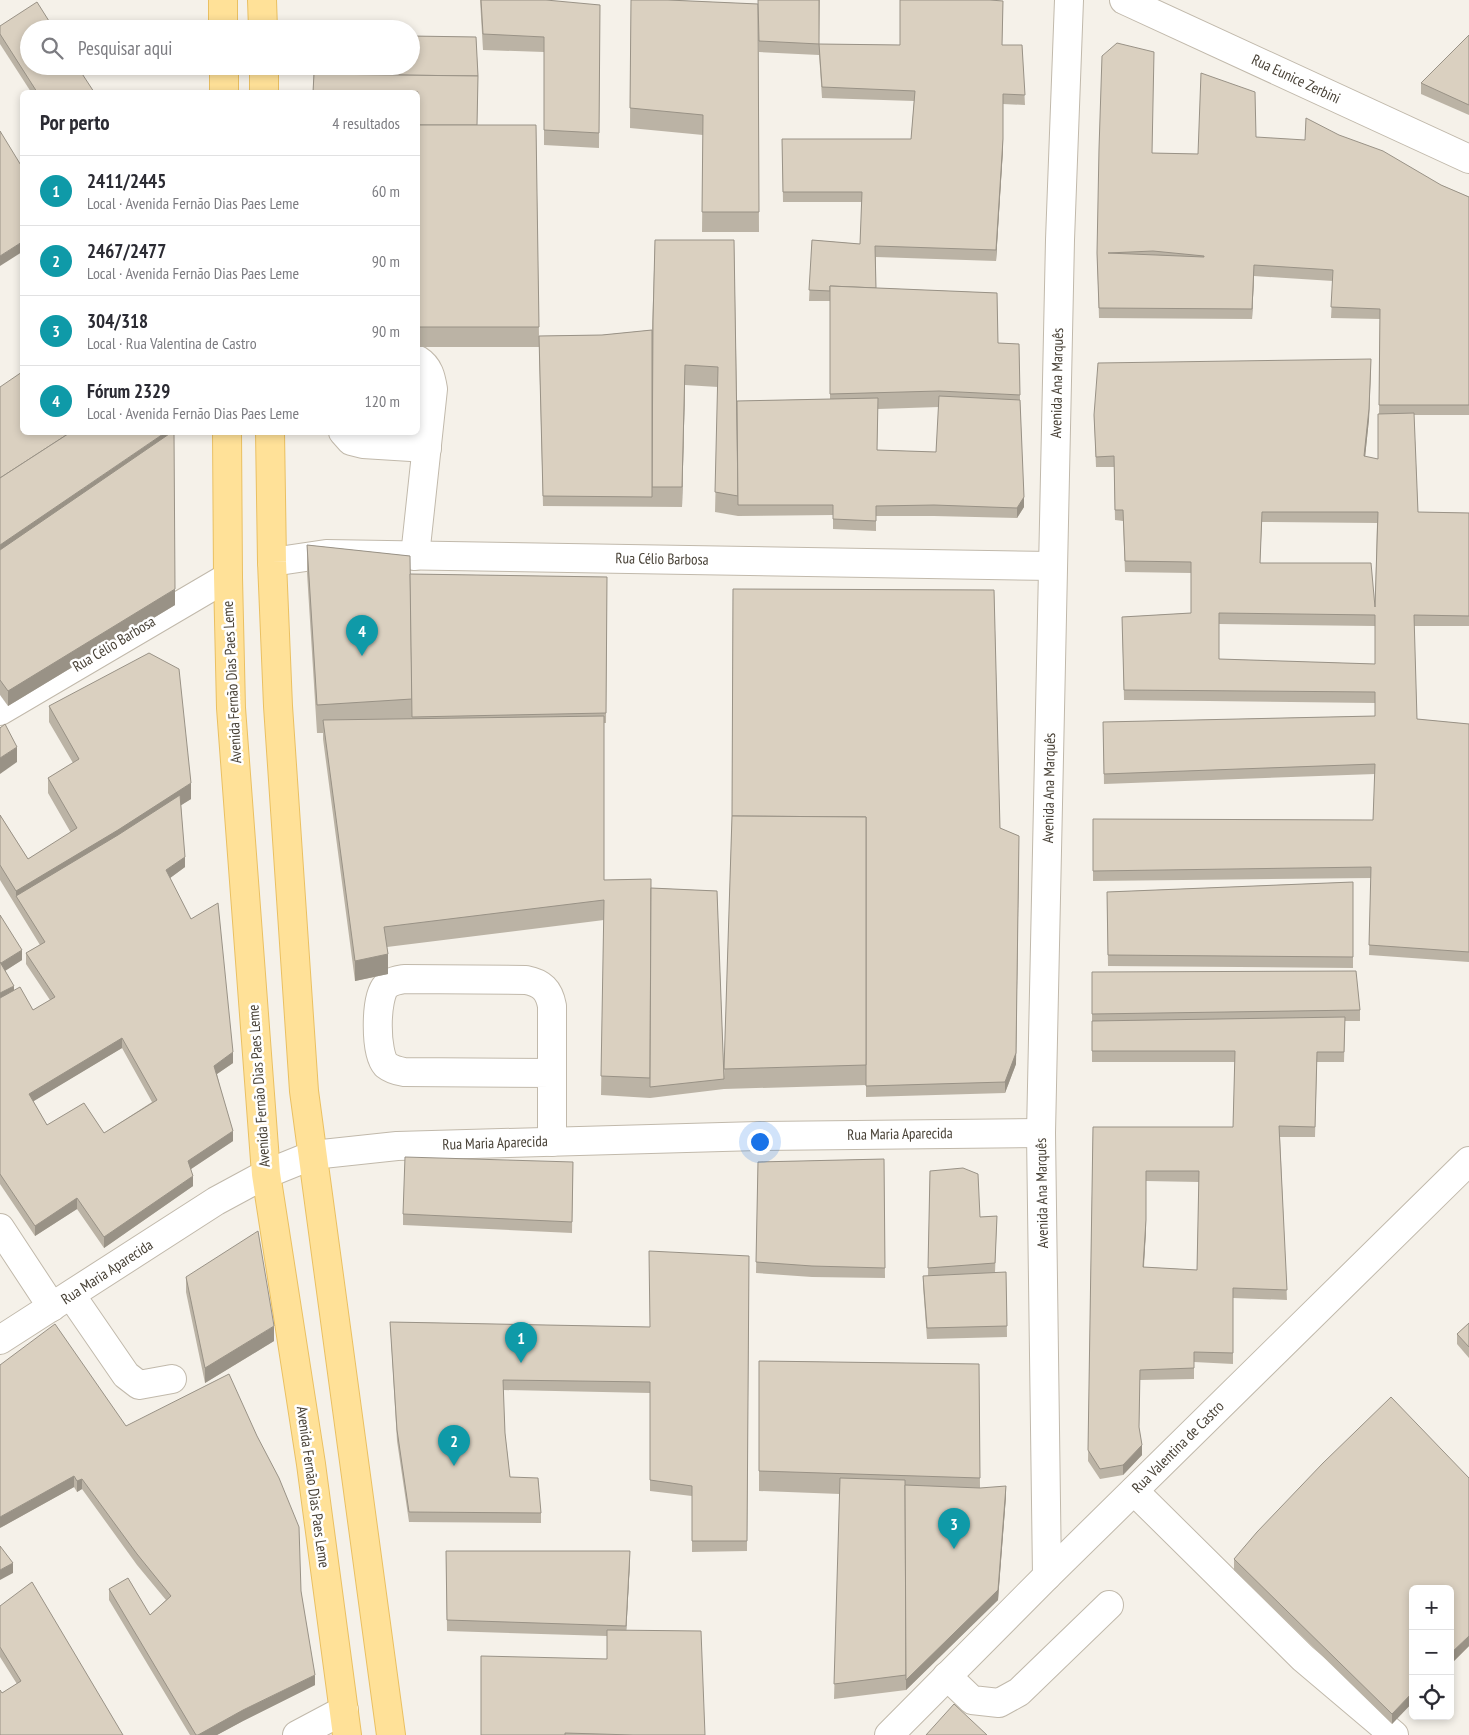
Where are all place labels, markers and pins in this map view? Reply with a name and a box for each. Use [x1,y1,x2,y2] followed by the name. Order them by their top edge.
[346,615,378,656] pin: 4
[505,1322,537,1363] pin: 1
[438,1425,470,1466] pin: 2
[938,1508,970,1549] pin: 3

